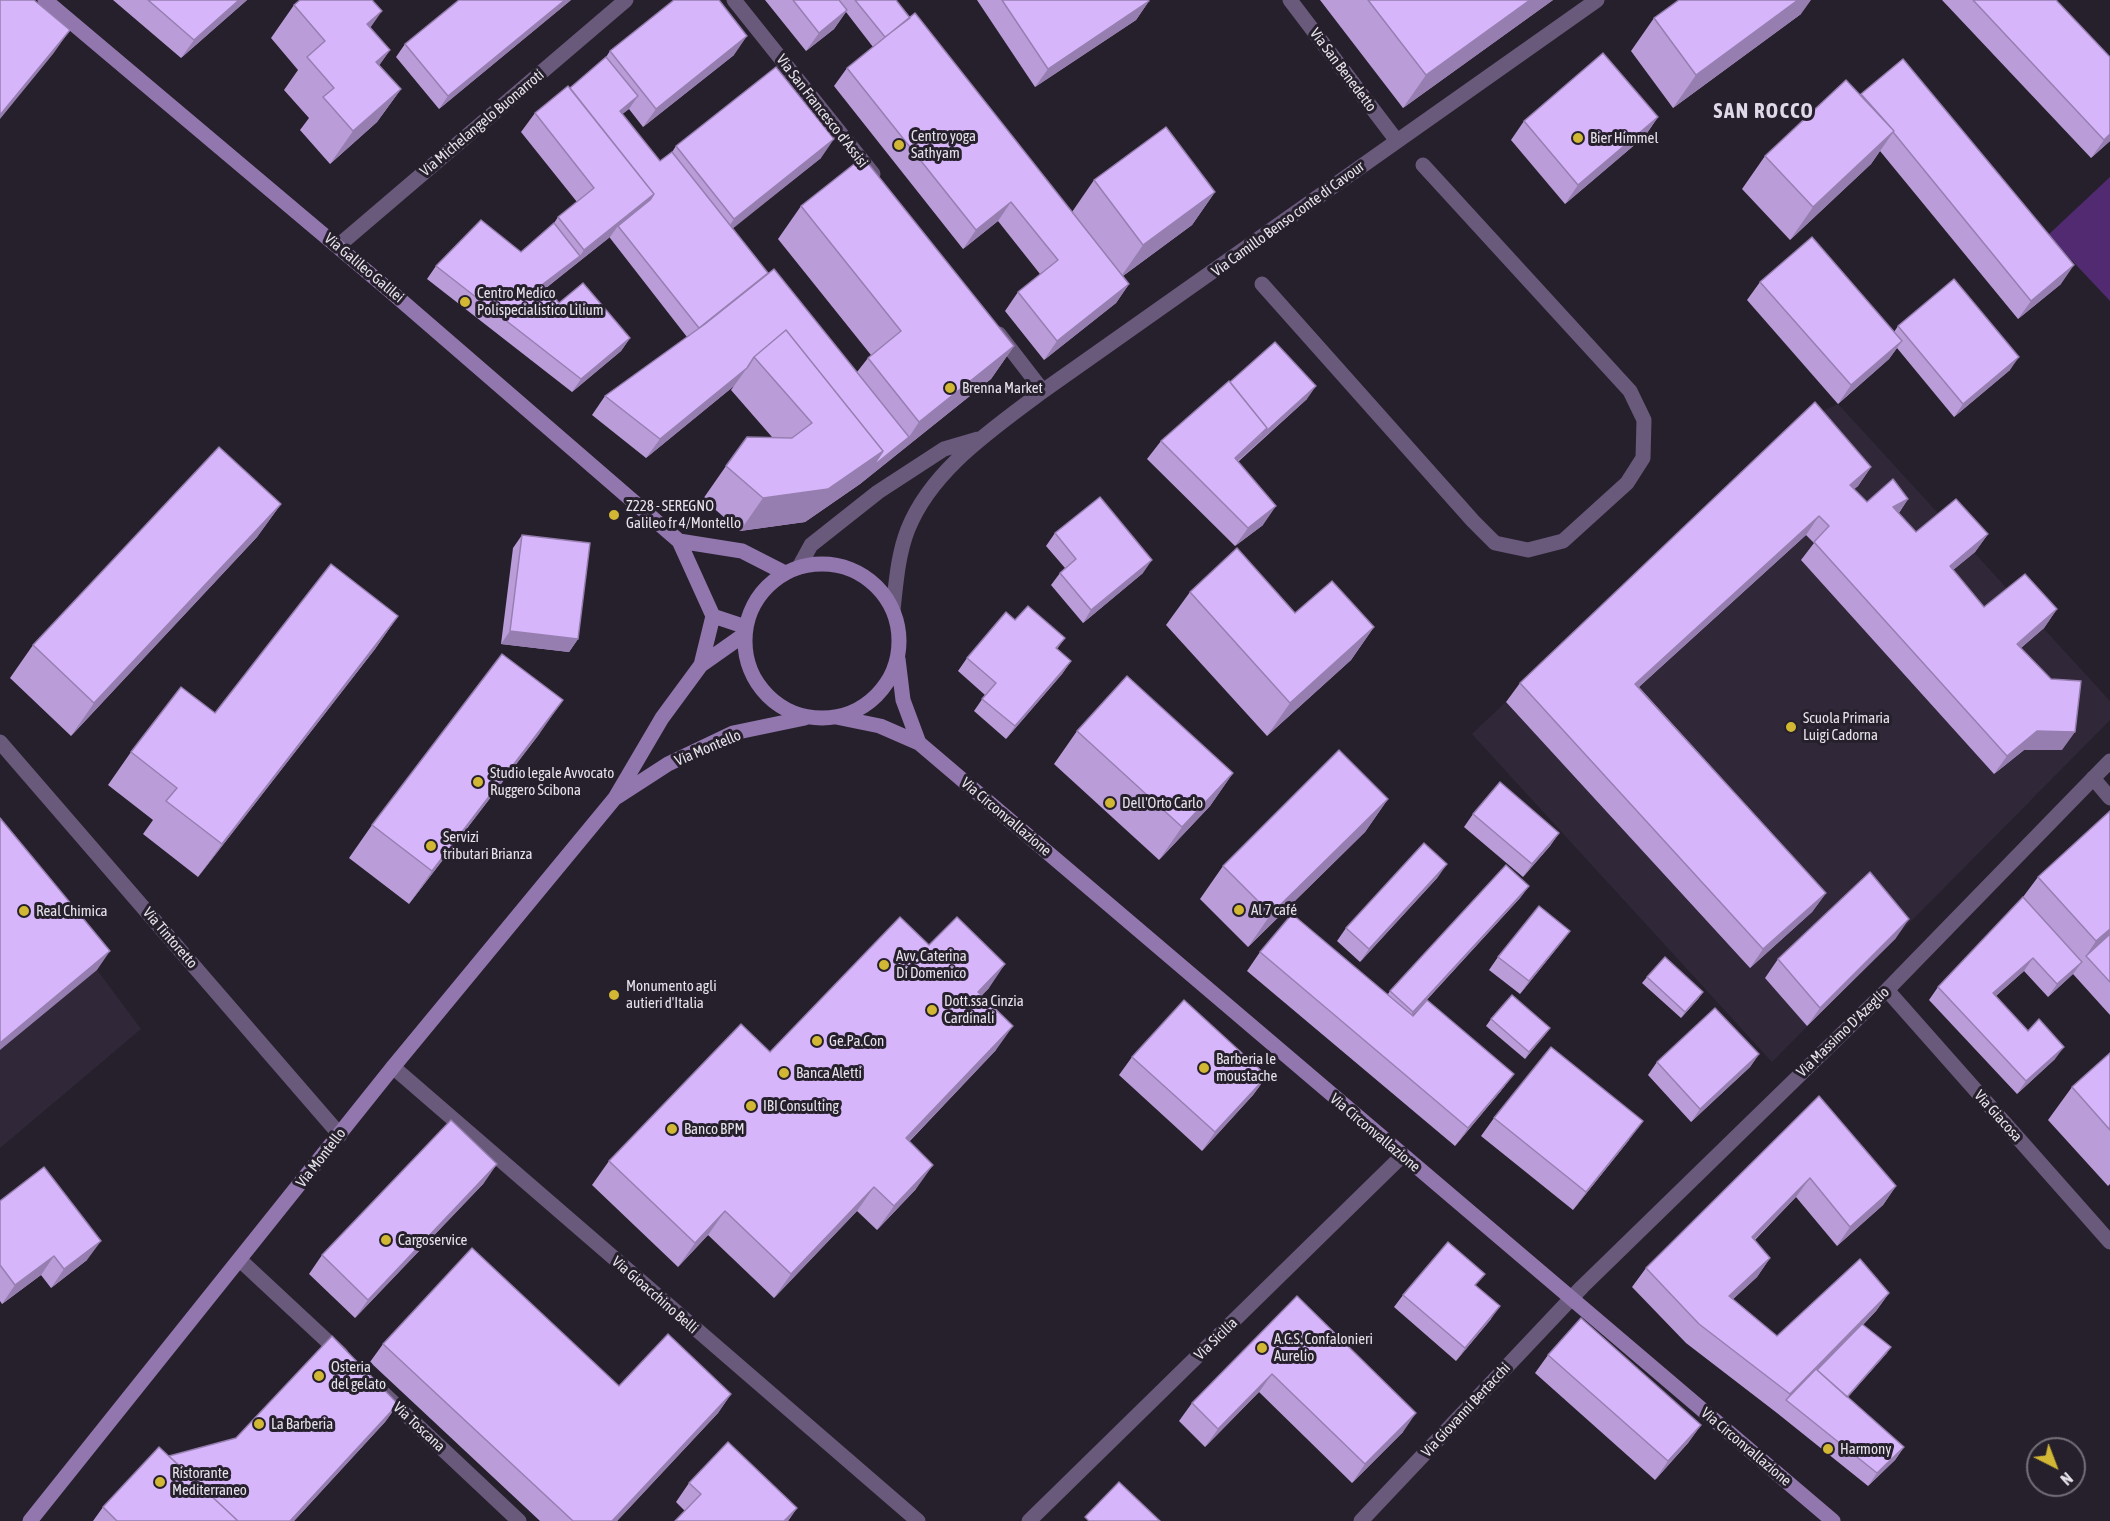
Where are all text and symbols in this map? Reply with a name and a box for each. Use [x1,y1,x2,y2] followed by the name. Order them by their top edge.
[1306,25,1380,115] street label: Via San Benedetto
[772,51,872,171] street label: Via San Francesco d'Assisi
[416,66,548,180] street label: Via Michelangelo Buonarroti
[1714,98,1814,124] district label: SAN ROCCO
[911,127,976,162] place label: Centro yoga Sathyam
[1590,129,1658,147] place label: Bier Himmel
[1571,131,1585,145] marker: Bier Himmel
[892,138,906,152] marker: Centro yoga Sathyam
[1208,158,1368,280] street label: Via Camillo Benso conte di Cavour
[321,230,407,306] street label: Via Galileo Galilei
[477,284,604,319] place label: Centro Medico Polispecialistico Lilium
[458,295,472,309] marker: Centro Medico Polispecialistico Lilium
[962,379,1043,397] place label: Brenna Market
[943,381,957,395] marker: Brenna Market
[626,497,741,532] place label: Z228 - SEREGNO Galileo fr 4/Montello
[607,508,621,522] marker: Z228 - SEREGNO Galileo fr 4/Montello
[1803,709,1890,744] place label: Scuola Primaria Luigi Cadorna
[1784,720,1798,734] marker: Scuola Primaria Luigi Cadorna
[672,726,744,770] street label: Via Montello
[490,764,614,799] place label: Studio legale Avvocato Ruggero Scibona
[957,774,1055,860] street label: Via Circonvallazione
[471,775,485,789] marker: Studio legale Avvocato Ruggero Scibona
[1122,794,1203,812] place label: Dell'Orto Carlo
[1103,796,1117,810] marker: Dell'Orto Carlo
[443,828,532,863] place label: Servizi tributari Brianza
[424,839,438,853] marker: Servizi tributari Brianza
[1251,901,1297,919] place label: Al 7 café
[36,902,108,920] place label: Real Chimica
[1232,903,1246,917] marker: Al 7 café
[17,904,31,918] marker: Real Chimica
[139,904,201,972] street label: Via Tintoretto
[896,947,967,982] place label: Avv. Caterina Di Domenico
[877,958,891,972] marker: Avv. Caterina Di Domenico
[626,977,717,1012] place label: Monumento agli autieri d'Italia
[1793,983,1893,1081] street label: Via Massimo D'Azeglio
[607,988,621,1002] marker: Monumento agli autieri d'Italia
[944,992,1024,1027] place label: Dott.ssa Cinzia Cardinali
[925,1003,939,1017] marker: Dott.ssa Cinzia Cardinali
[829,1032,884,1050] place label: Ge.Pa.Con
[810,1034,824,1048] marker: Ge.Pa.Con
[1216,1050,1277,1085] place label: Barberia le moustache
[1197,1061,1211,1075] marker: Barberia le moustache
[796,1064,862,1082] place label: Banca Aletti
[777,1066,791,1080] marker: Banca Aletti
[1970,1087,2026,1145] street label: Via Giacosa
[1326,1090,1424,1176] street label: Via Circonvallazione
[763,1097,839,1115] place label: IBI Consulting
[744,1099,758,1113] marker: IBI Consulting
[684,1120,745,1138] place label: Banco BPM
[665,1122,679,1136] marker: Banco BPM
[292,1125,350,1191] street label: Via Montello
[398,1231,467,1249] place label: Cargoservice
[379,1233,393,1247] marker: Cargoservice
[608,1253,702,1337] street label: Via Gioacchino Belli
[1191,1314,1241,1364] street label: Via Sicilia
[1274,1330,1373,1365] place label: A.C.S. Confalonieri Aurelio
[1255,1341,1269,1355] marker: A.C.S. Confalonieri Aurelio
[331,1358,386,1393] place label: Osteria del gelato
[1418,1359,1514,1461] street label: Via Giovanni Bertacchi
[312,1369,326,1383] marker: Osteria del gelato
[389,1398,449,1456] street label: Via Toscana
[1697,1404,1795,1490] street label: Via Circonvallazione
[271,1415,333,1433] place label: La Barberia
[252,1417,266,1431] marker: La Barberia
[2026,1437,2086,1497] north arrow
[1840,1440,1891,1458] place label: Harmony
[1821,1442,1835,1456] marker: Harmony
[172,1464,247,1499] place label: Ristorante Mediterraneo
[2057,1469,2076,1489] text: N
[153,1475,167,1489] marker: Ristorante Mediterraneo

